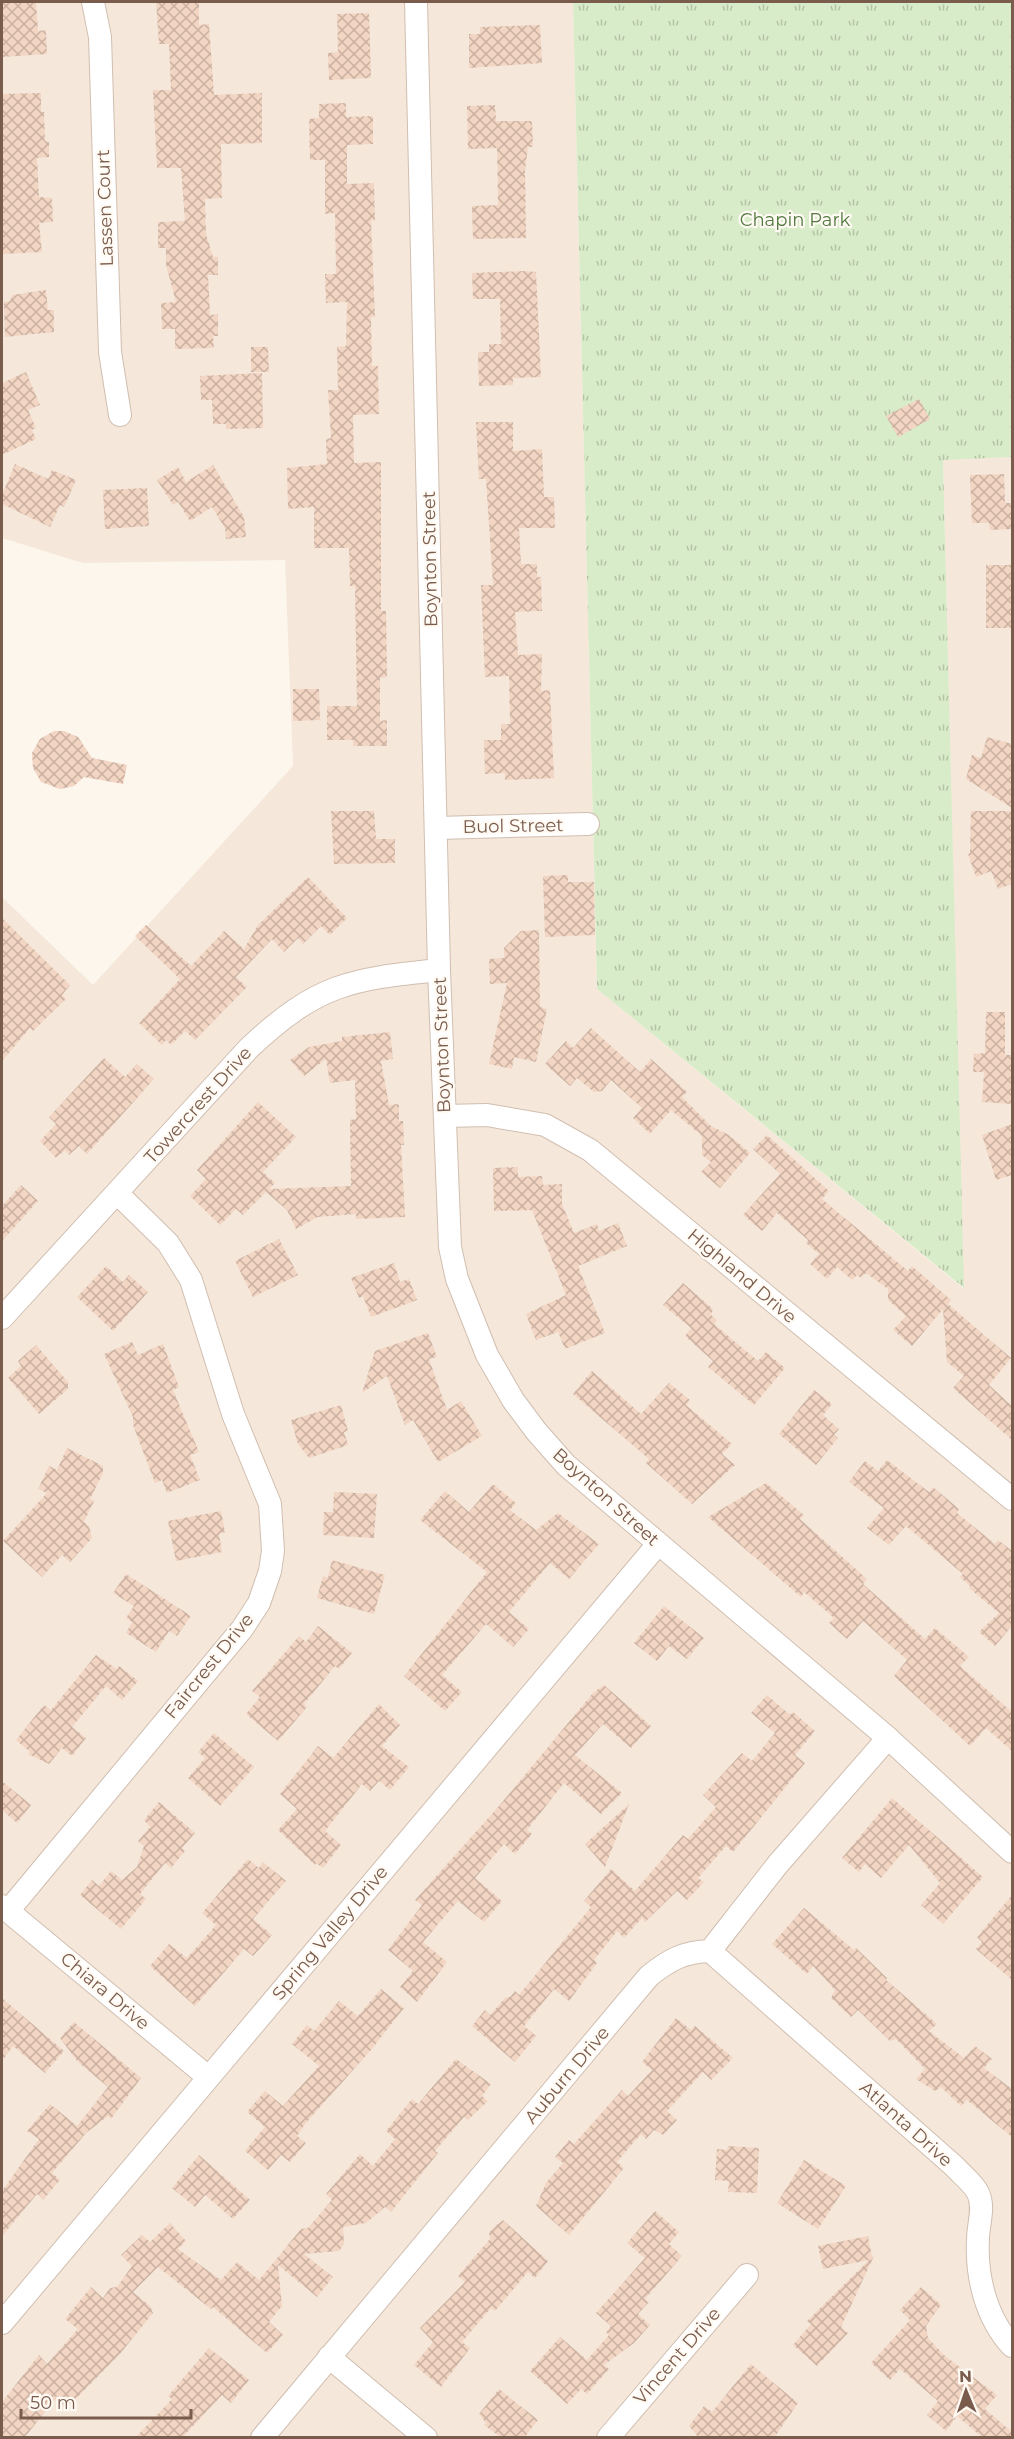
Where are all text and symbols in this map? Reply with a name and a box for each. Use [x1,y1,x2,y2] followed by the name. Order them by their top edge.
[92,149,118,267] street label: Lassen Court
[740,209,851,231] park label: Chapin Park
[418,491,442,627] street label: Boynton Street
[462,814,564,838] street label: Buol Street
[429,977,455,1113] street label: Boynton Street
[140,1042,256,1168] street label: Towercrest Drive
[683,1224,801,1328] street label: Highland Drive
[548,1443,664,1551] street label: Boynton Street
[160,1609,258,1723] street label: Faircrest Drive
[267,1861,393,2005] street label: Spring Valley Drive
[56,1947,154,2035] street label: Chiara Drive
[520,2022,614,2128] street label: Auburn Drive
[855,2077,957,2171] street label: Atlanta Drive
[629,2303,725,2409] street label: Vincent Drive
[936,2361,996,2421] north arrow
[959,2367,972,2386] text: N
[21,2382,190,2420] scale bar
[30,2392,76,2414] text: 50 m

